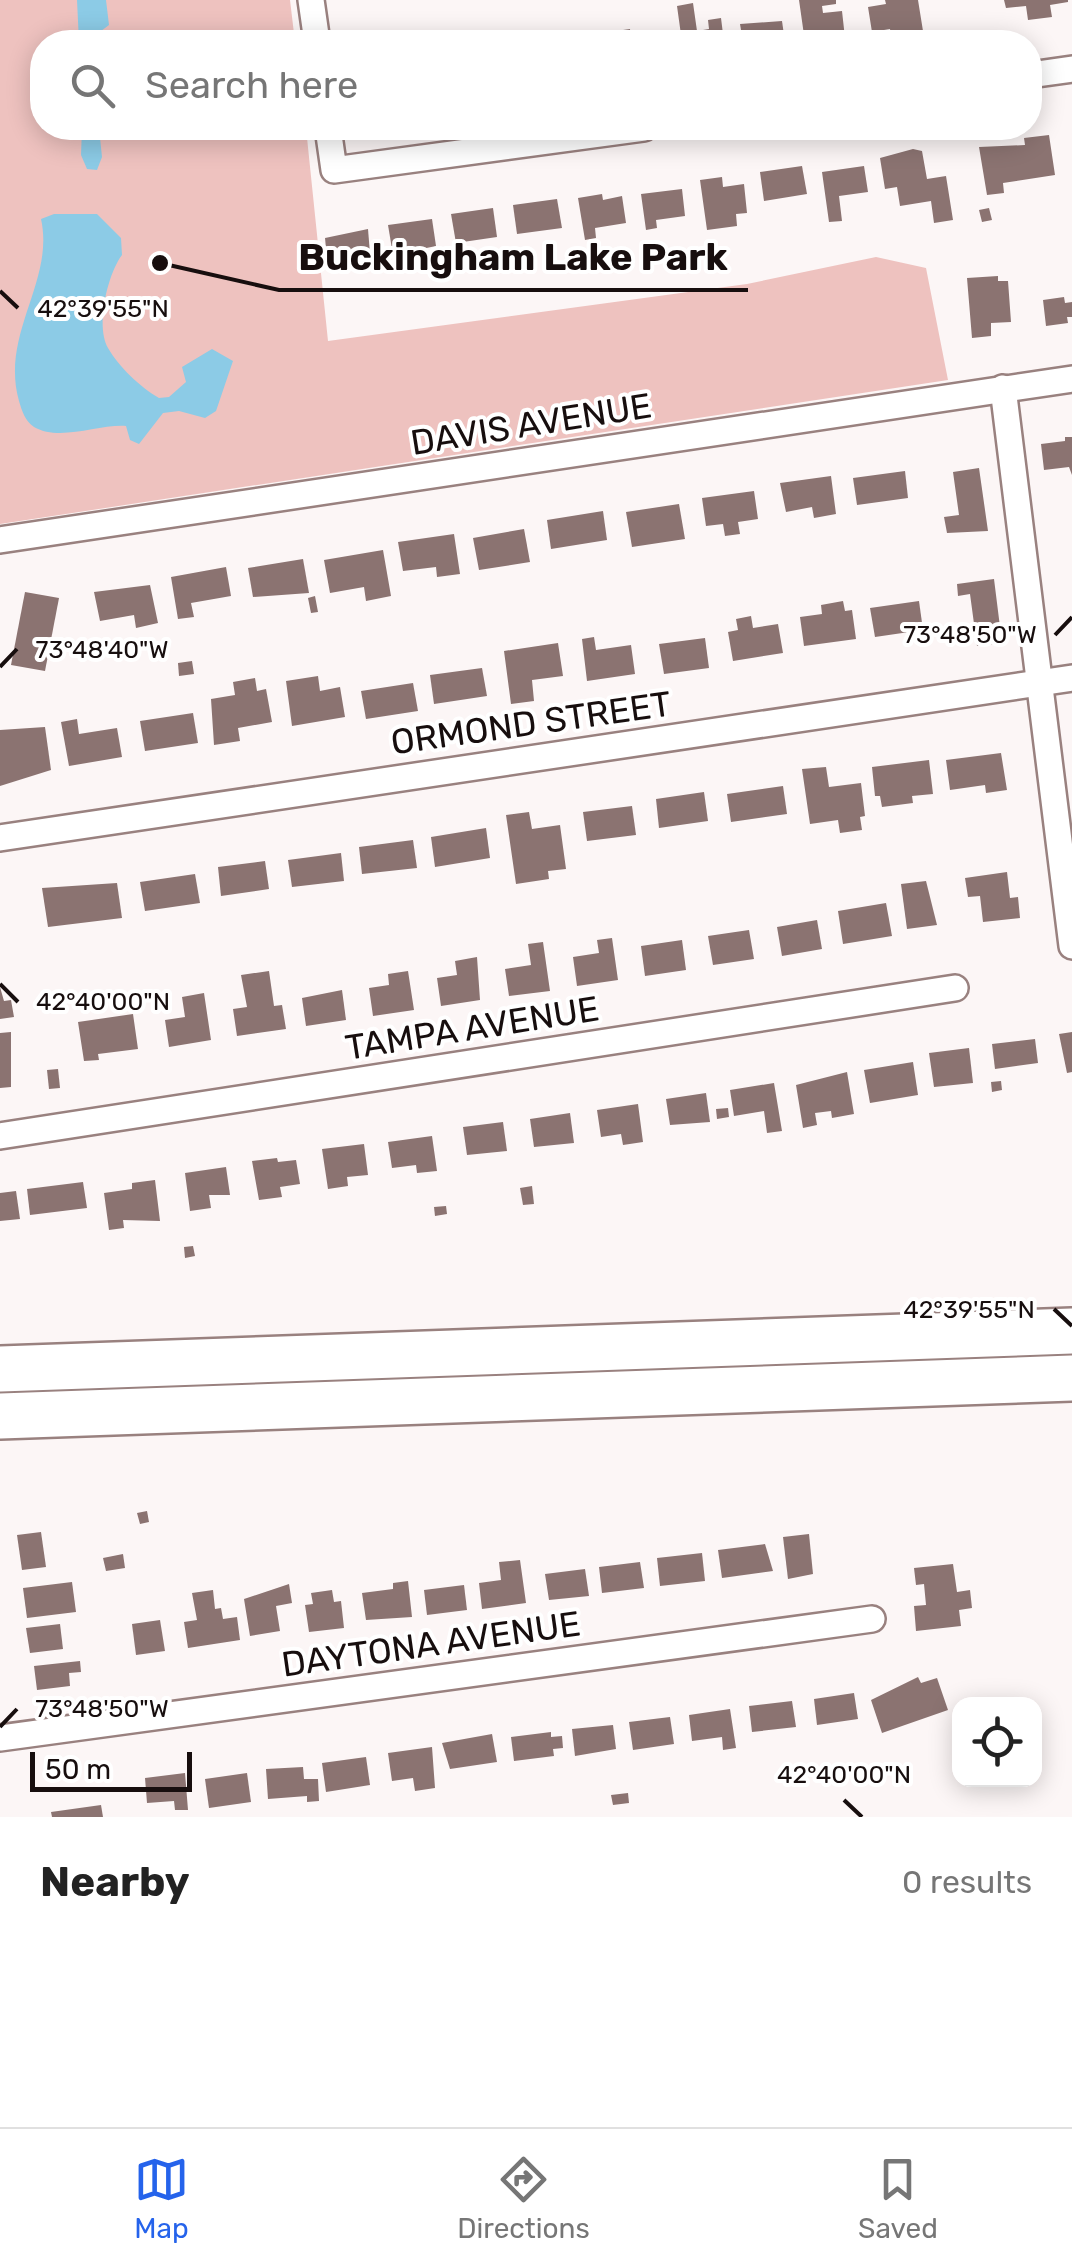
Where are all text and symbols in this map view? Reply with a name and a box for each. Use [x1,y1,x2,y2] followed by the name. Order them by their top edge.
[30,30,1042,140] search box
[65,58,120,113] icon: search
[145,62,358,108] text: Search here
[279,222,748,290] callout: Buckingham Lake Park
[298,234,728,280] text: Buckingham Lake Park
[37,294,169,323] text: 42°39'55"N
[408,384,654,464] street label: DAVIS AVENUE
[903,620,1037,649] text: 73°48'50"W
[36,635,168,664] text: 73°48'40"W
[388,683,674,763] street label: ORMOND STREET
[36,987,170,1016] text: 42°40'00"N
[342,987,602,1069] street label: TAMPA AVENUE
[903,1295,1035,1324] text: 42°39'55"N
[279,1602,583,1686] street label: DAYTONA AVENUE
[35,1694,169,1723] text: 73°48'50"W
[952,1697,1042,1787] map controls
[952,1697,1042,1787] button: locate
[30,1747,192,1792] scale bar
[45,1753,111,1786] text: 50 m
[777,1760,911,1789] text: 42°40'00"N
[40,1857,190,1907] text: Nearby
[902,1863,1032,1901] text: 0 results
[134,2152,189,2245] tab: Map
[457,2152,590,2245] tab: Directions
[858,2152,938,2245] tab: Saved

